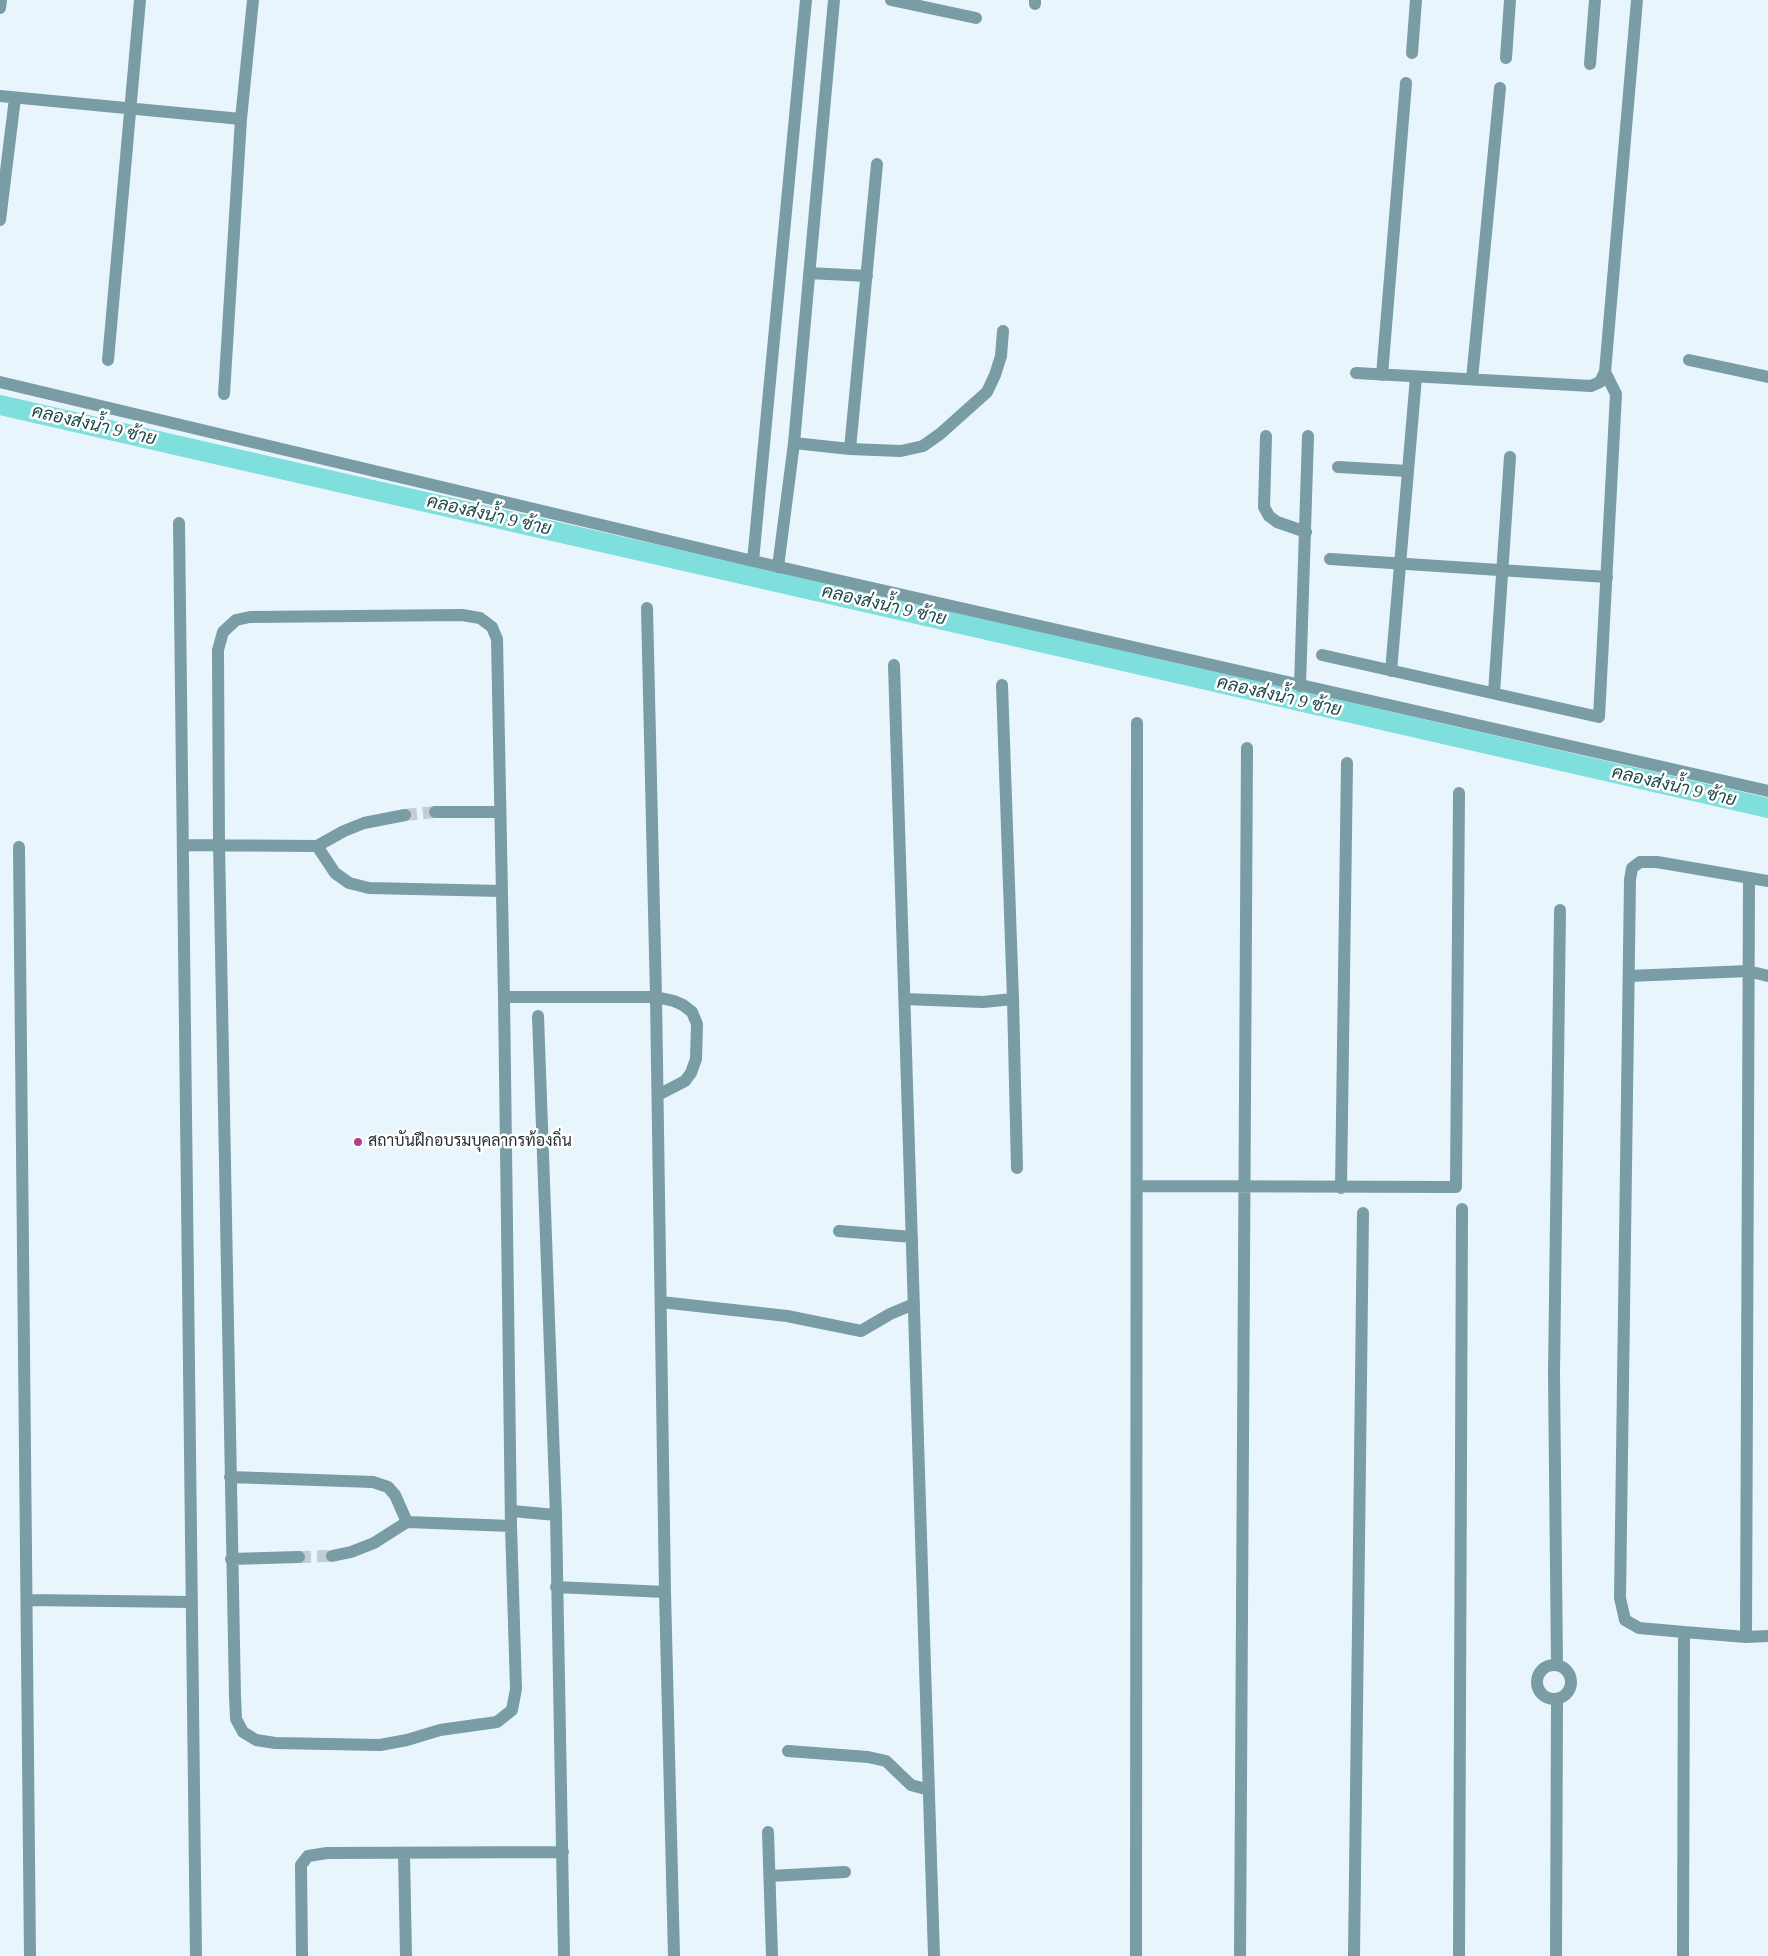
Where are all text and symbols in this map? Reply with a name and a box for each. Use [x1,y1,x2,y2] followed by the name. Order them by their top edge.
[30,401,158,451] water label: คลองส่งน้ำ 9 ซ้าย
[425,491,553,541] water label: คลองส่งน้ำ 9 ซ้าย
[820,581,948,631] water label: คลองส่งน้ำ 9 ซ้าย
[1215,672,1343,722] water label: คลองส่งน้ำ 9 ซ้าย
[1610,762,1738,812] water label: คลองส่งน้ำ 9 ซ้าย
[368,1132,572,1152] place label: สถาบันฝึกอบรมบุคลากรท้องถิ่น
[352,1136,364,1148] marker: สถาบันฝึกอบรมบุคลากรท้องถิ่น

